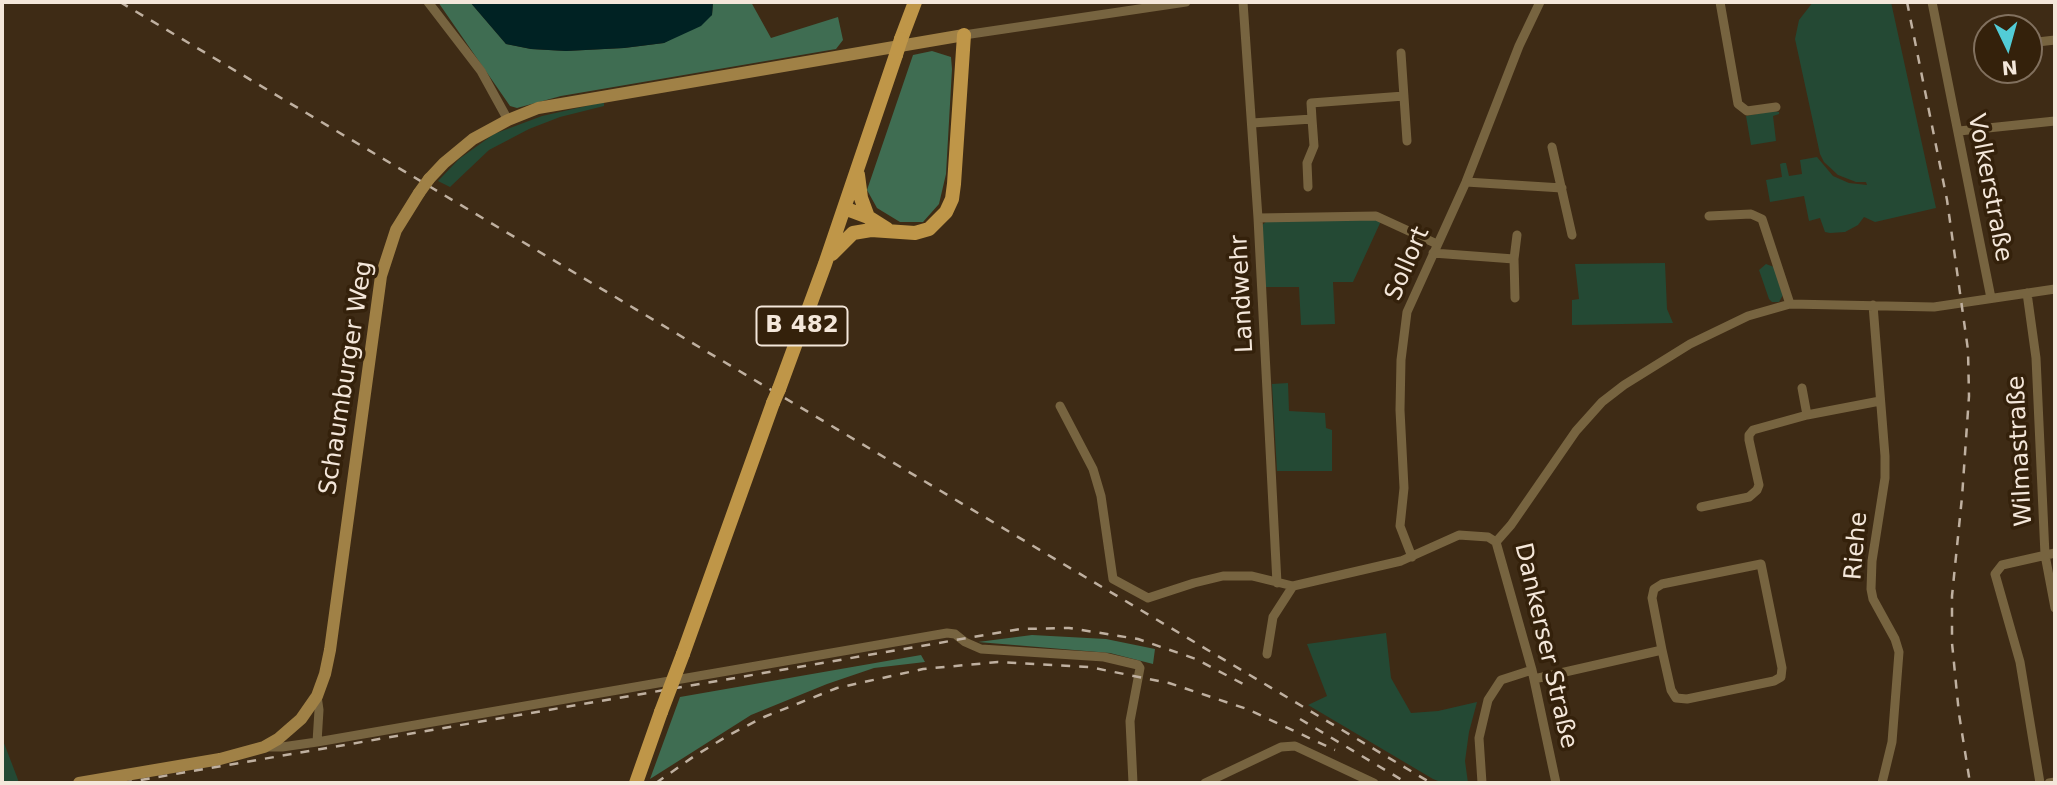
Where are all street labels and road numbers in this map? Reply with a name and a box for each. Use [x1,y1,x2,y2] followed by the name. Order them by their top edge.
[1961,112,2017,264] street label: Volkerstraße
[1380,223,1436,305] street label: Sollort
[1226,234,1260,354] street label: Landwehr
[314,259,380,497] street label: Schaumburger Weg
[756,306,848,346] road number: B 482
[2003,375,2039,527] street label: Wilmastraße
[1840,511,1874,581] street label: Riehe
[1507,540,1583,752] street label: Dankerser Straße

